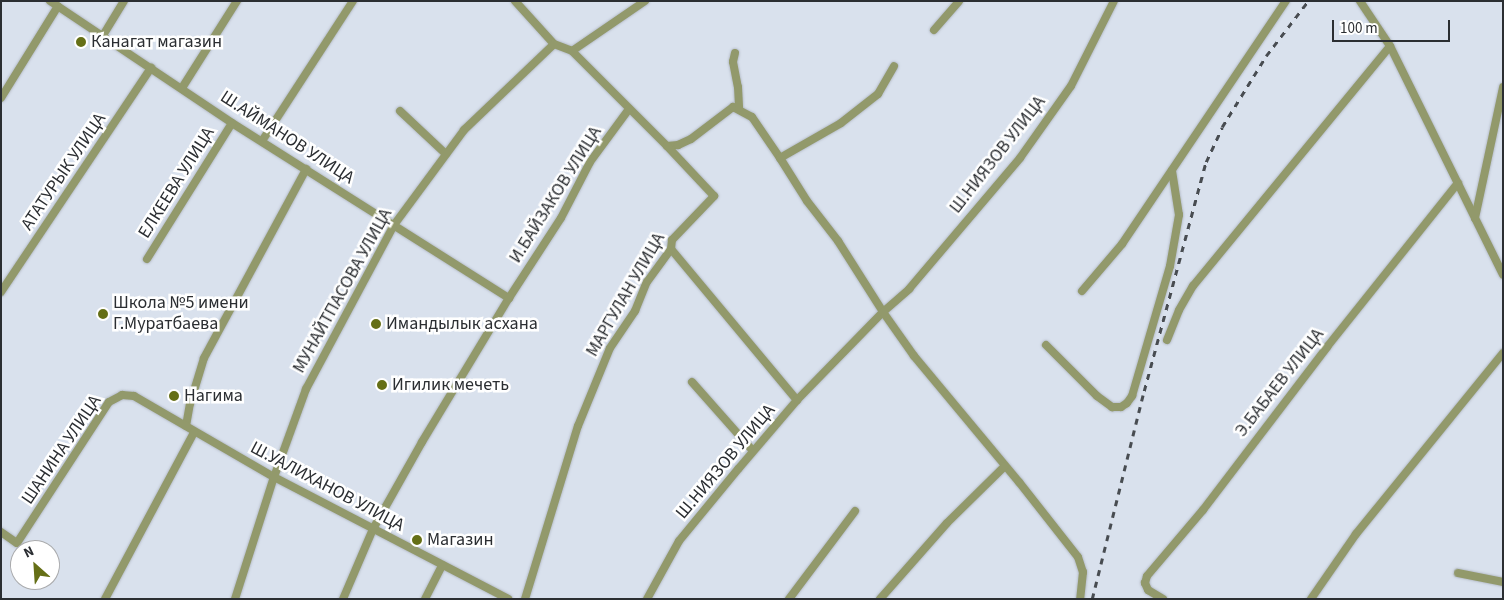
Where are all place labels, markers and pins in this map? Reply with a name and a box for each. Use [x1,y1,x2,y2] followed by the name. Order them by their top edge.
[91,31,222,53] place label: Канагат магазин
[75,36,87,48] marker: Канагат магазин
[113,293,249,336] place label: Школа №5 имени Г.Муратбаева
[97,308,109,320] marker: Школа №5 имени Г.Муратбаева
[386,313,538,335] place label: Имандылык асхана
[370,318,382,330] marker: Имандылык асхана
[392,374,509,396] place label: Игилик мечеть
[376,379,388,391] marker: Игилик мечеть
[184,385,243,407] place label: Нагима
[168,390,180,402] marker: Нагима
[427,529,494,551] place label: Магазин
[411,534,423,546] marker: Магазин

